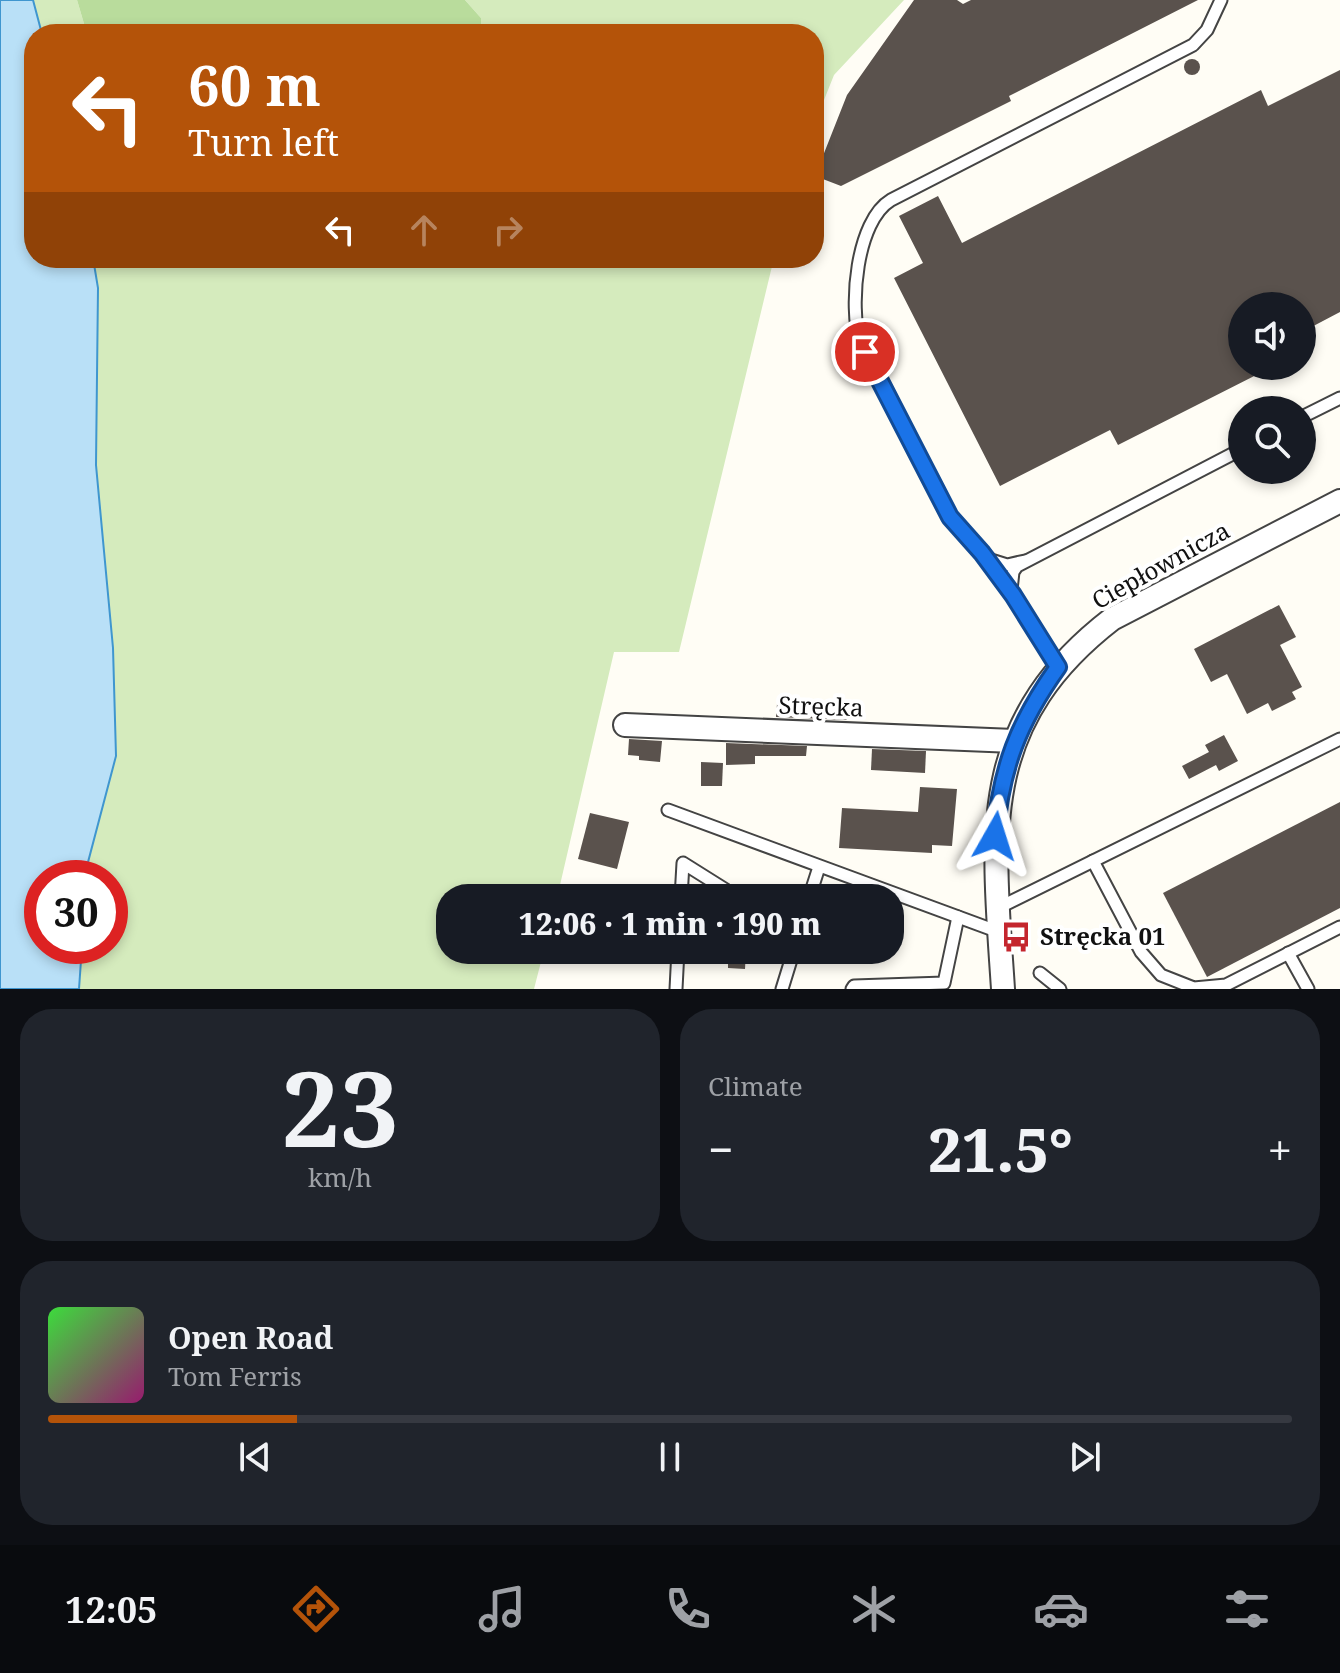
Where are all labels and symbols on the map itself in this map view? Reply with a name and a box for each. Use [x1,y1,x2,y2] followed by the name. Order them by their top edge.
[831,318,899,386] pin
[1085,513,1235,616] street label: Ciepłownicza
[778,688,864,723] street label: Stręcka
[953,794,1037,878] position arrow
[24,860,128,964] speed limit sign: 30
[1040,919,1166,952] place label: Stręcka 01
[999,920,1033,954] bus stop icon: Stręcka 01

